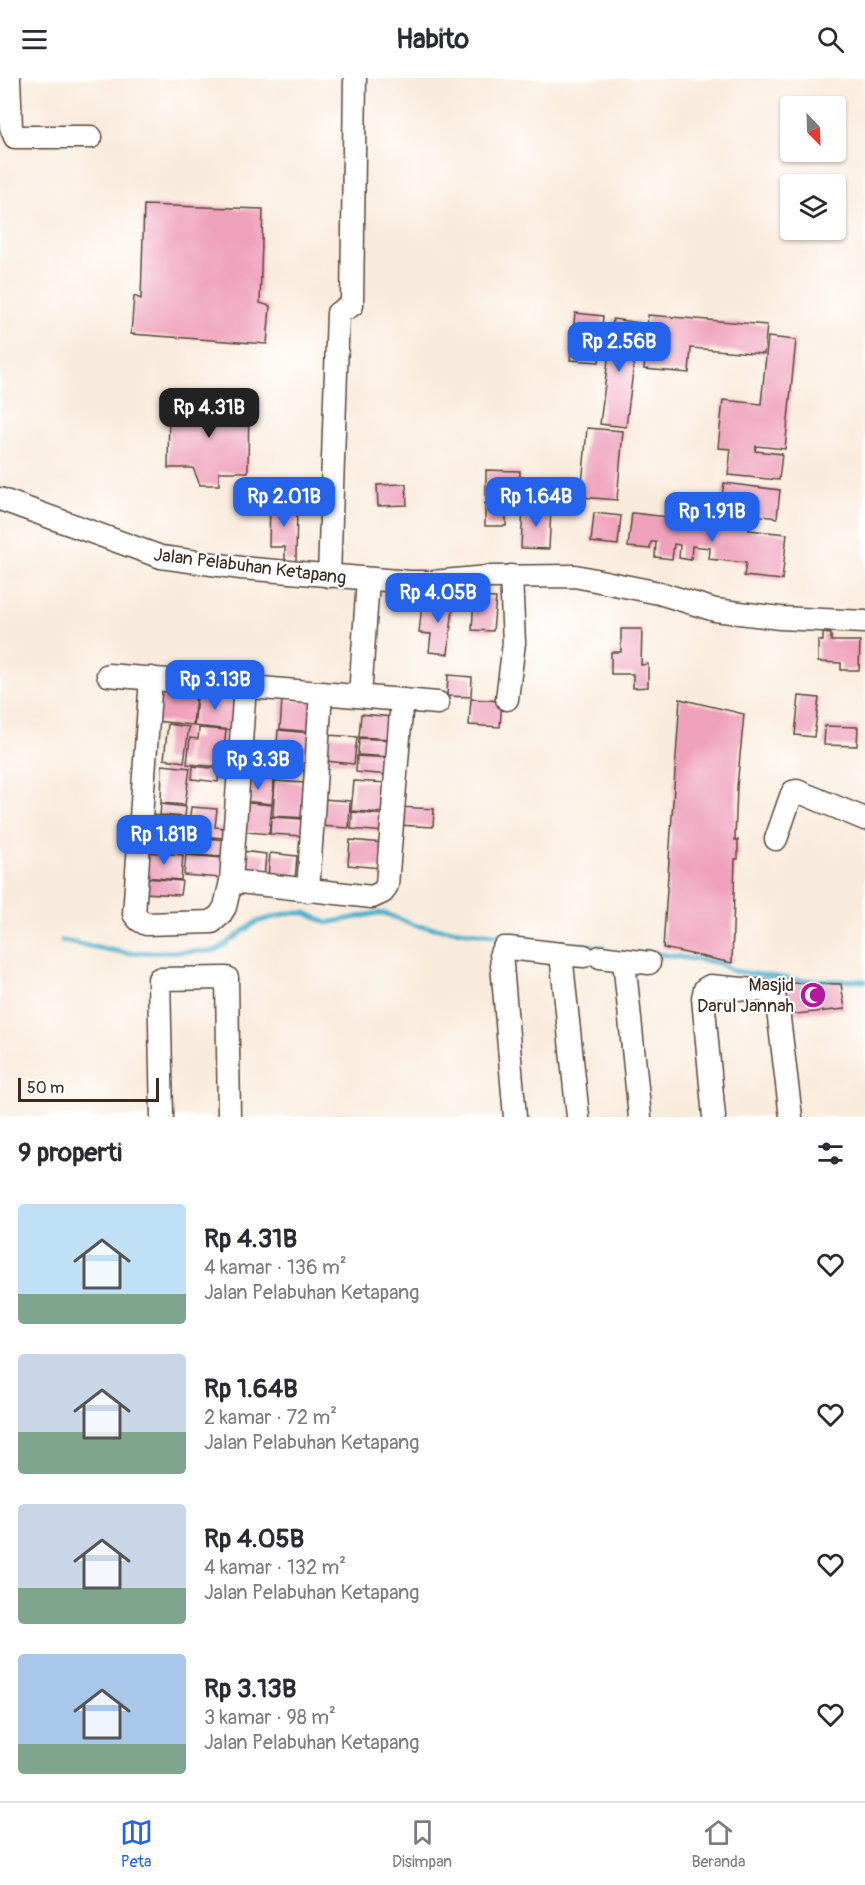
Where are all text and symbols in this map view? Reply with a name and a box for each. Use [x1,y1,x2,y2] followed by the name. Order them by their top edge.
[18,23,51,56] icon: menu
[396,23,469,56] text: Habito
[814,23,847,56] icon: search
[780,96,846,162] north arrow
[780,96,846,240] map controls
[780,174,846,240] button: layers
[557,322,681,373] pin: Rp 2.56B
[582,329,656,354] text: Rp 2.56B
[147,388,271,439] pin: Rp 4.31B
[173,395,245,420] text: Rp 4.31B
[222,477,346,528] pin: Rp 2.01B
[474,477,598,528] pin: Rp 1.64B
[247,484,321,509] text: Rp 2.01B
[500,484,572,509] text: Rp 1.64B
[650,492,774,543] pin: Rp 1.91B
[679,499,746,524] text: Rp 1.91B
[152,543,348,590] street label: Jalan Pelabuhan Ketapang
[376,573,500,624] pin: Rp 4.05B
[399,580,477,605] text: Rp 4.05B
[153,660,277,711] pin: Rp 3.13B
[179,667,251,692] text: Rp 3.13B
[203,740,313,791] pin: Rp 3.3B
[226,747,290,772] text: Rp 3.3B
[102,815,226,866] pin: Rp 1.81B
[131,822,197,847] text: Rp 1.81B
[697,974,794,1018] place label: Masjid Darul Jannah
[798,980,828,1010] mosque icon: Masjid Darul Jannah
[18,1075,159,1103] scale bar
[27,1078,64,1098] text: 50 m
[18,1137,122,1169] text: 9 properti
[814,1137,847,1170] icon: filters
[204,1223,297,1255] text: Rp 4.31B
[66,1228,138,1300] icon: home
[814,1248,847,1281] icon: heart
[204,1255,346,1280] text: 4 kamar · 136 m²
[204,1280,419,1305] text: Jalan Pelabuhan Ketapang
[204,1373,298,1405] text: Rp 1.64B
[66,1378,138,1450] icon: home
[814,1398,847,1431] icon: heart
[204,1405,337,1430] text: 2 kamar · 72 m²
[204,1430,419,1455] text: Jalan Pelabuhan Ketapang
[204,1523,304,1555] text: Rp 4.05B
[66,1528,138,1600] icon: home
[814,1548,847,1581] icon: heart
[204,1555,346,1580] text: 4 kamar · 132 m²
[204,1580,419,1605] text: Jalan Pelabuhan Ketapang
[204,1673,297,1705] text: Rp 3.13B
[66,1678,138,1750] icon: home
[814,1698,847,1731] icon: heart
[204,1705,336,1730] text: 3 kamar · 98 m²
[204,1730,419,1755] text: Jalan Pelabuhan Ketapang
[120,1816,153,1872] tab: Peta
[392,1816,452,1872] tab: Disimpan
[691,1816,745,1872] tab: Beranda

